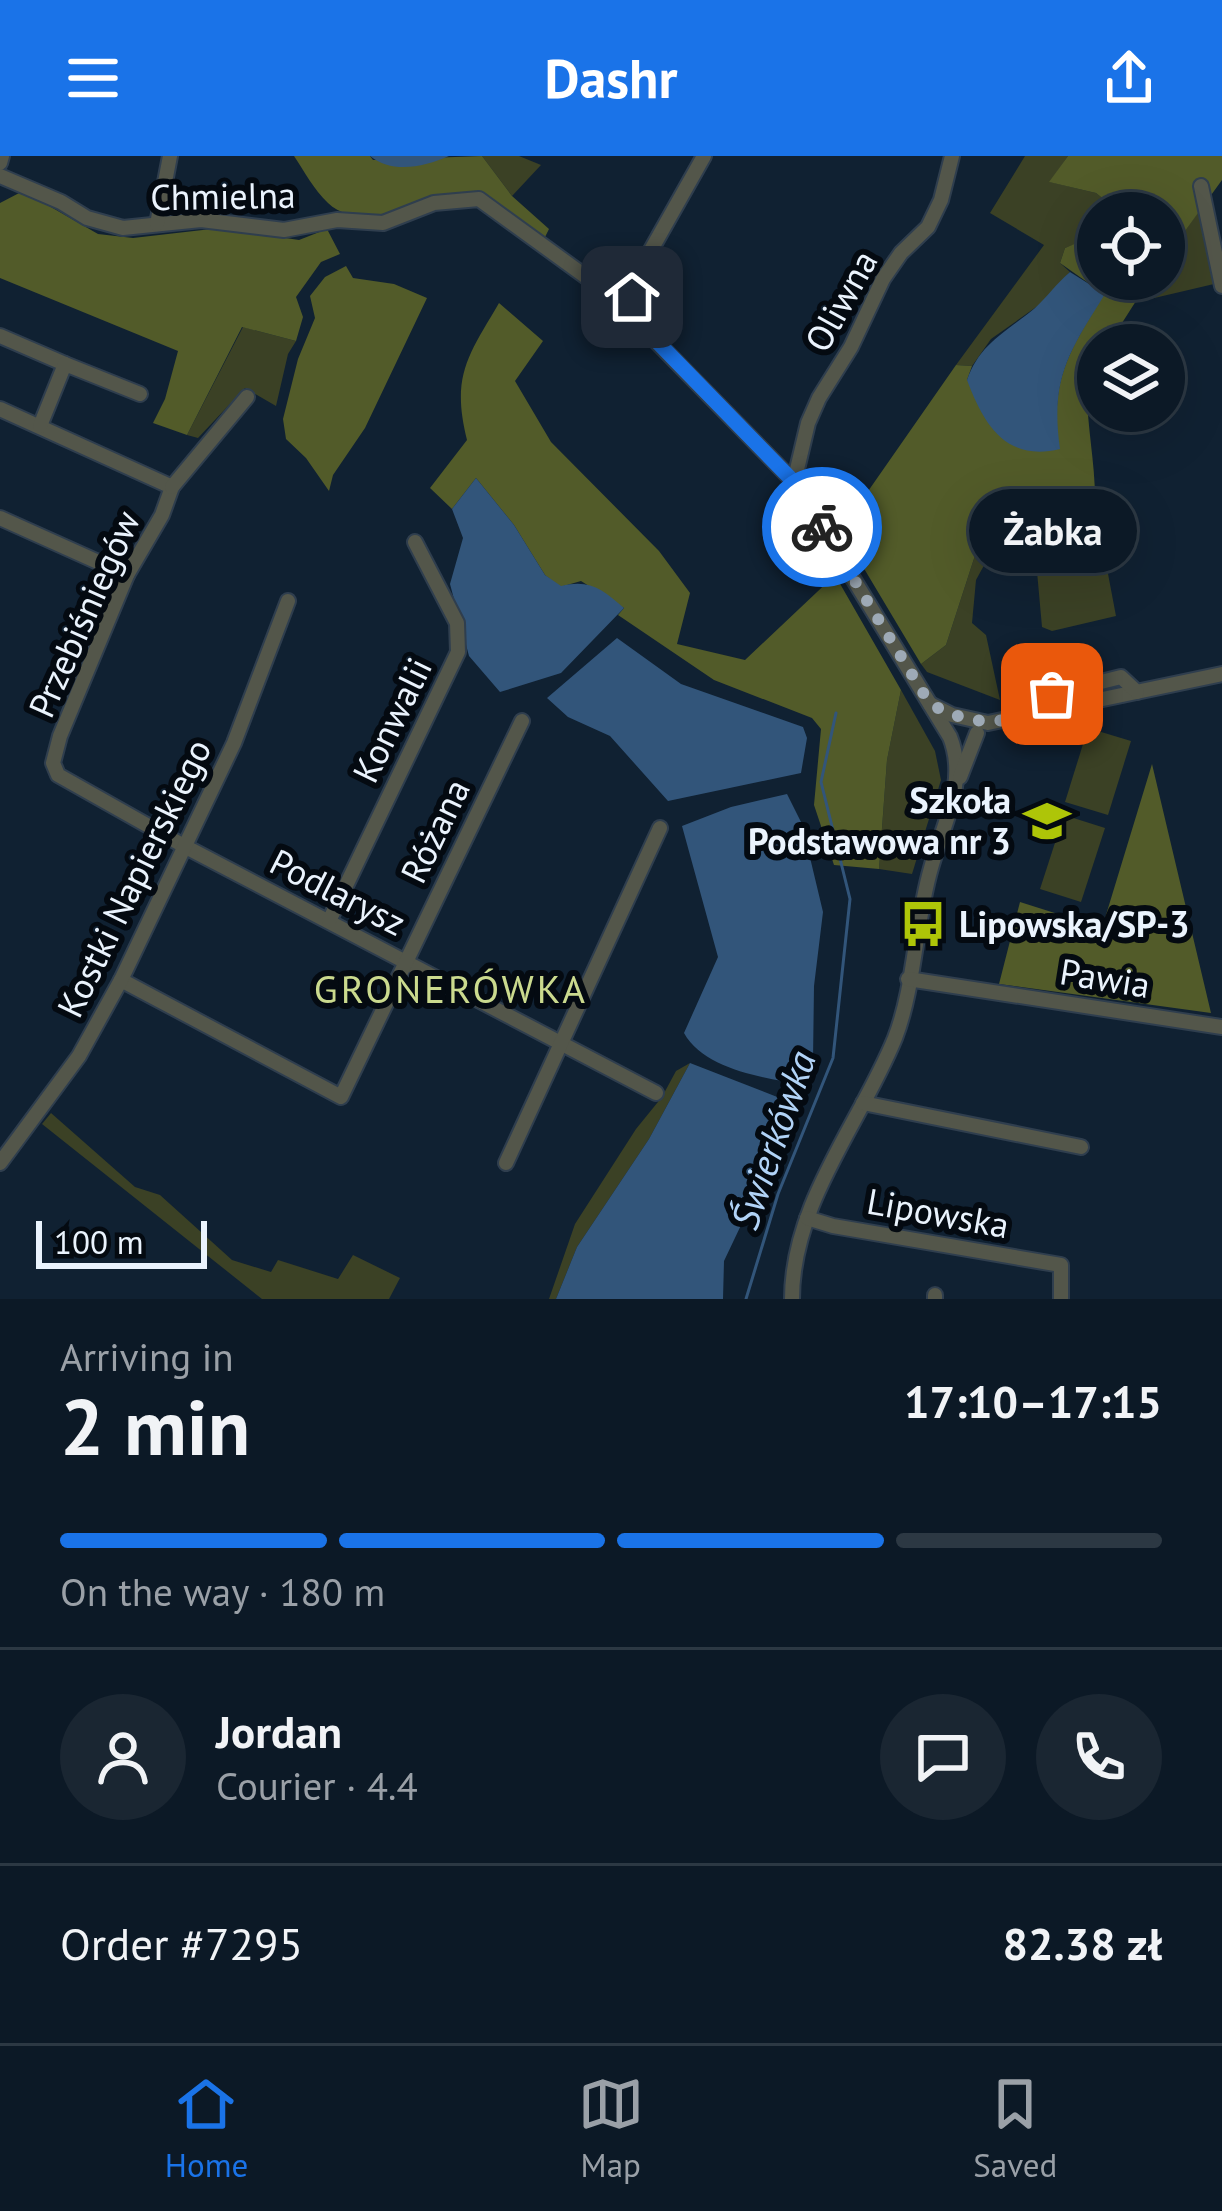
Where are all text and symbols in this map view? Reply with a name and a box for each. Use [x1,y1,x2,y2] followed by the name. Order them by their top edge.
[545,43,677,113] text: Dashr
[60,45,126,111] icon: menu
[1096,45,1162,111] icon: share
[150,171,296,220] street label: Chmielna
[1077,192,1185,432] map controls
[1077,192,1185,300] button: locate
[794,242,887,360] street label: Oliwna
[581,246,683,348] pin
[599,264,665,330] icon: home
[1077,324,1185,432] button: layers
[762,467,882,587] courier
[968,490,1136,574] callout: Żabka
[789,494,855,560] icon: bike
[17,503,150,724] street label: Przebiśniegów
[1003,505,1103,556] text: Żabka
[1001,643,1103,745] pin
[341,650,442,790] street label: Konwalii
[1019,661,1085,727] icon: bag
[46,731,221,1025] street label: Kostki Napierskiego
[389,771,480,890] street label: Różana
[748,776,1011,864] place label: Szkoła Podstawowa nr 3
[1022,796,1072,846] school or university icon: Szkoła Podstawowa nr 3
[262,837,414,946] street label: Podlarysz
[898,899,948,949] bus stop icon: Lipowska/SP-3
[959,900,1190,947] place label: Lipowska/SP-3
[1057,947,1154,1008] street label: Pawia
[314,963,588,1014] district label: GRONERÓWKA
[718,1044,827,1236] water label: Świerkówka
[863,1177,1013,1248] street label: Lipowska
[36,1215,207,1268] scale bar
[54,1220,144,1263] text: 100 m
[60,1331,234,1382] text: Arriving in
[904,1372,1162,1430] text: 17:10–17:15
[60,1376,250,1477] text: 2 min
[60,1566,385,1617] text: On the way · 180 m
[60,1694,186,1820] button: person
[880,1694,1006,1820] button: chat
[1036,1694,1162,1820] button: phone
[216,1702,342,1760] text: Jordan
[216,1760,418,1811] text: Courier · 4.4
[60,1914,303,1972] text: Order #7295
[1003,1914,1162,1972] text: 82.38 zł
[165,2071,248,2186] tab: Home
[578,2071,644,2186] tab: Map
[973,2071,1057,2186] tab: Saved

